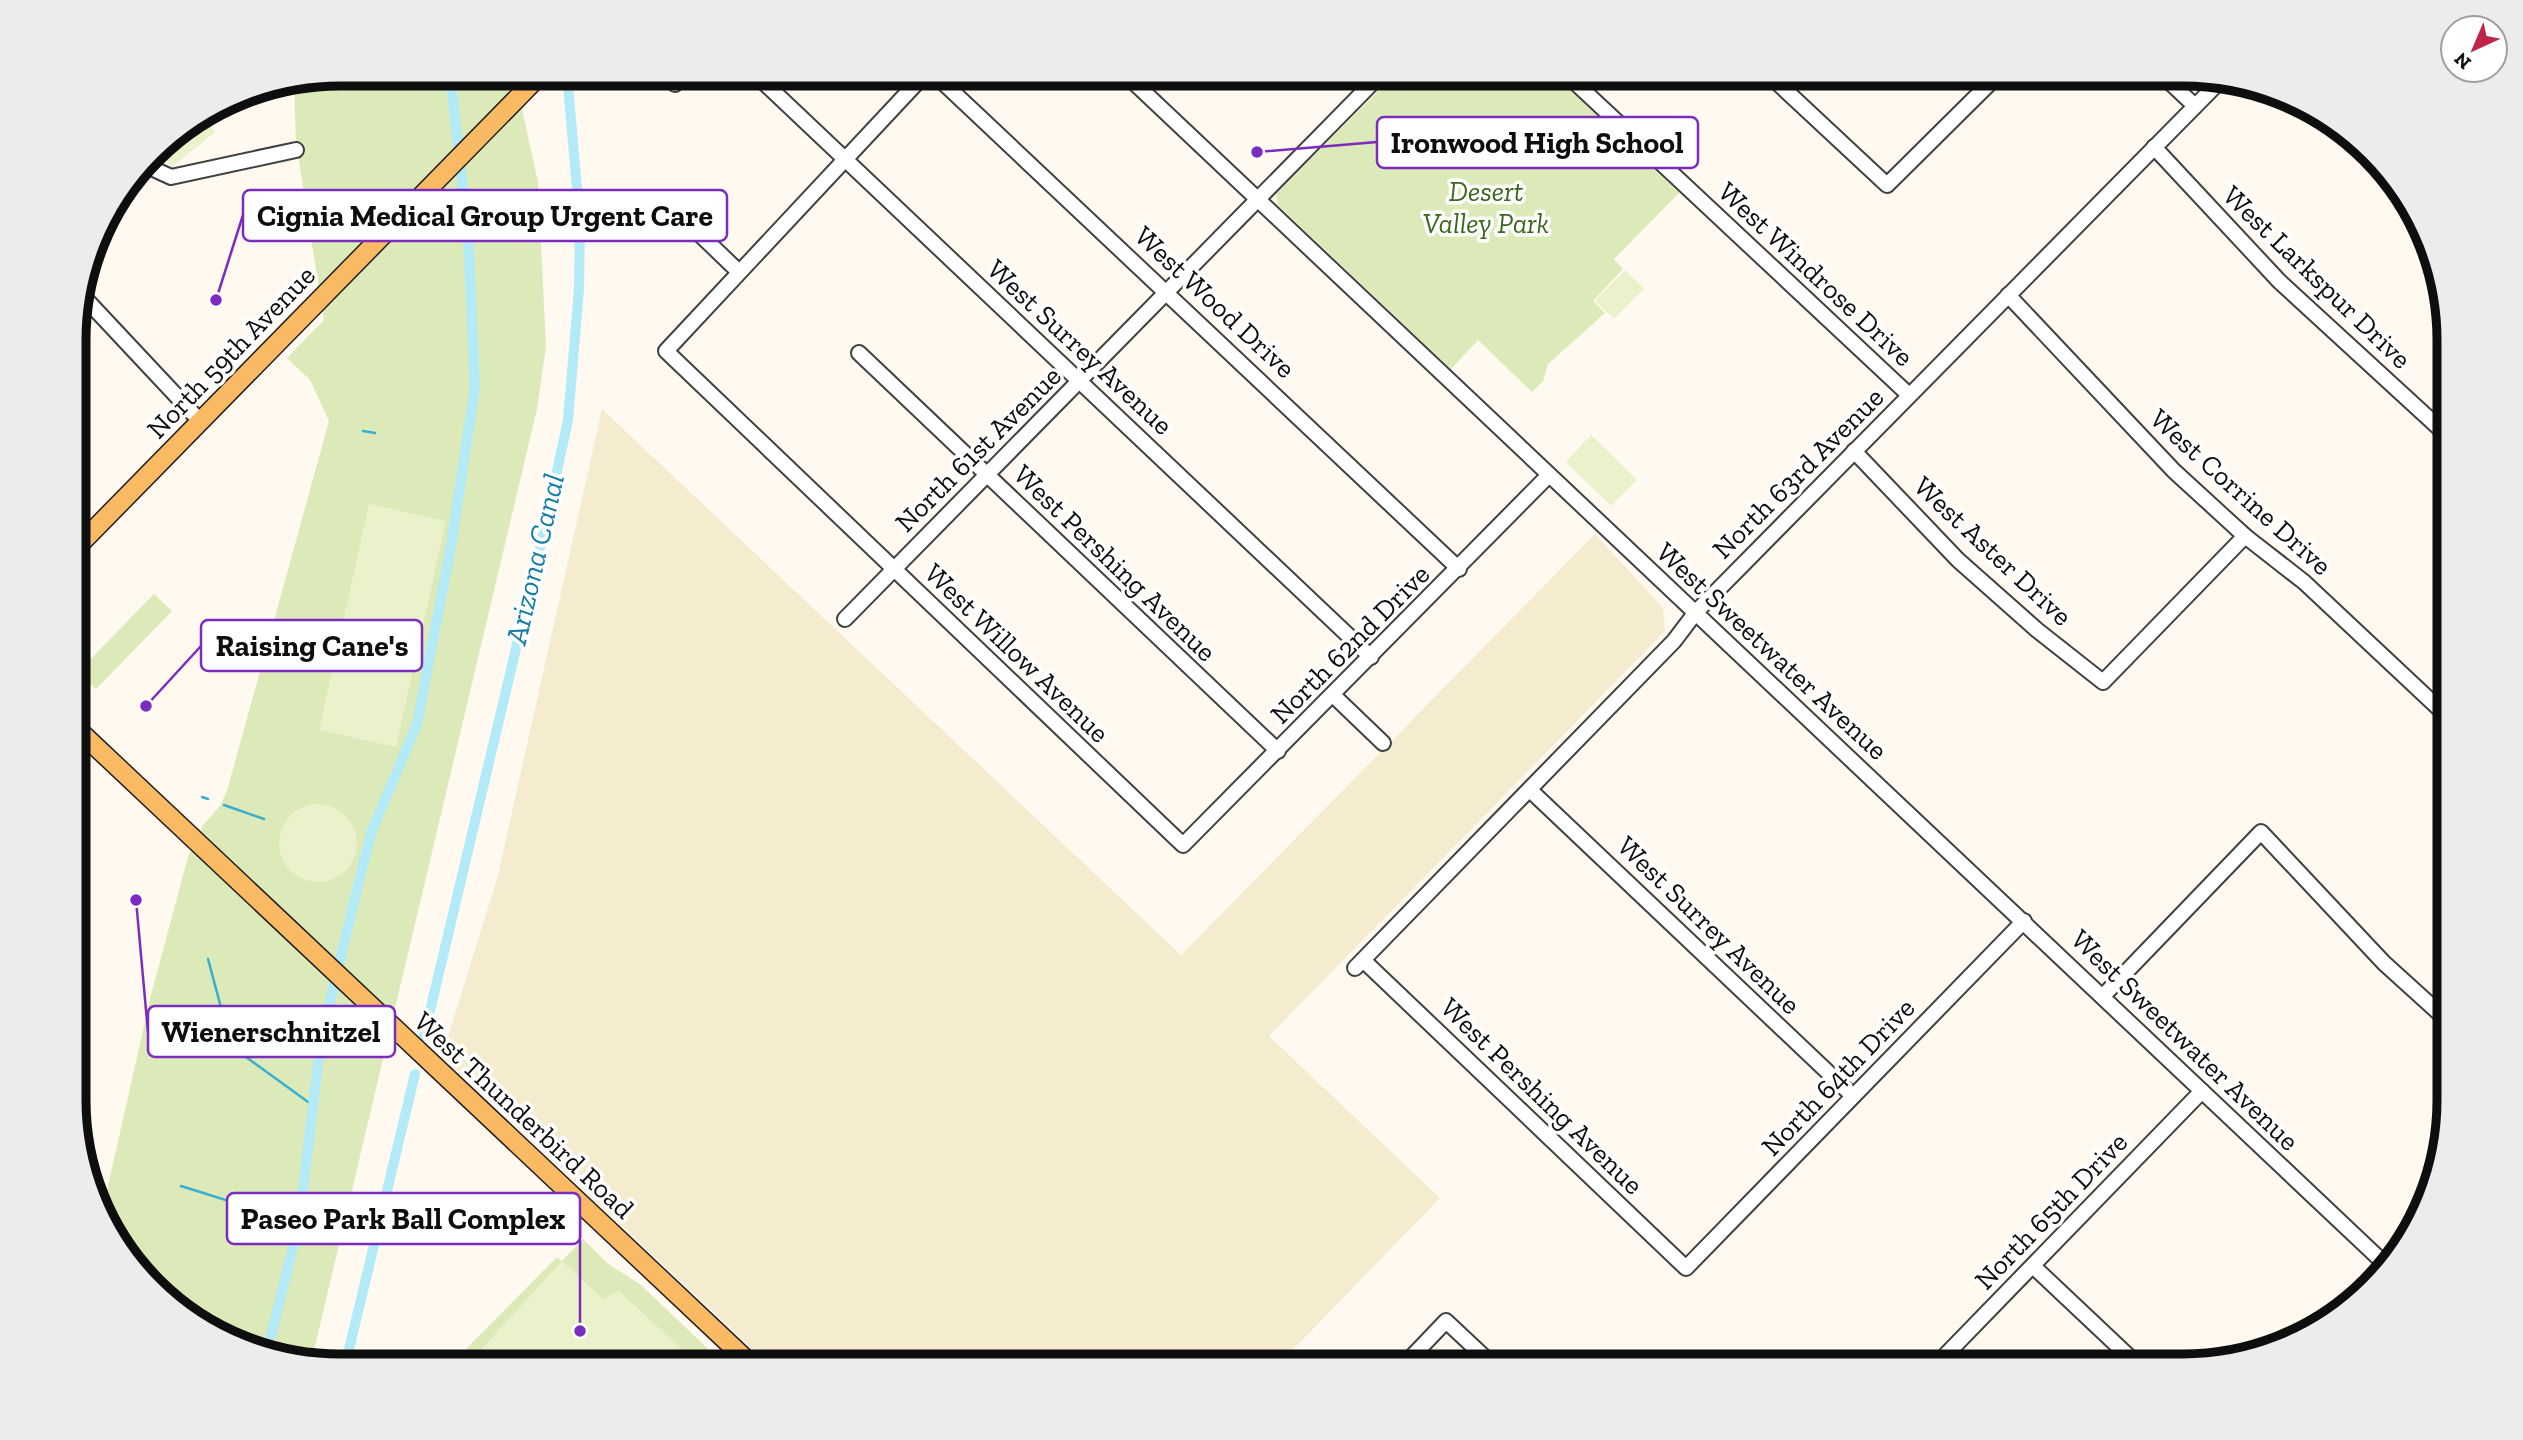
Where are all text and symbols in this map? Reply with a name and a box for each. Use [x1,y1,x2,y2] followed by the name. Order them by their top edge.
[2439,14,2509,84] north arrow
[2449,48,2476,74] text: N
[1377,117,1698,168] callout: Ironwood High School
[1391,125,1684,161] text: Ironwood High School
[1423,175,1549,240] park label: Desert Valley Park
[1712,175,1920,373] street label: West Windrose Drive
[2216,179,2418,375] street label: West Larkspur Drive
[243,190,727,241] callout: Cignia Medical Group Urgent Care
[257,198,713,234] text: Cignia Medical Group Urgent Care
[1128,219,1302,385] street label: West Wood Drive
[980,253,1180,441] street label: West Surrey Avenue
[140,259,322,445] street label: North 59th Avenue
[888,359,1068,539] street label: North 61st Avenue
[1706,381,1890,565] street label: North 63rd Avenue
[2144,402,2338,582] street label: West Corrine Drive
[1007,458,1223,668] street label: West Pershing Avenue
[1907,469,2079,633] street label: West Aster Drive
[498,470,572,649] water label: Arizona Canal
[1650,535,1894,767] street label: West Sweetwater Avenue
[918,557,1116,749] street label: West Willow Avenue
[1264,558,1436,730] street label: North 62nd Drive
[201,620,422,671] callout: Raising Cane's
[215,628,409,664] text: Raising Cane's
[1611,829,1807,1021] street label: West Surrey Avenue
[2064,923,2306,1157] street label: West Sweetwater Avenue
[1434,991,1650,1201] street label: West Pershing Avenue
[1754,991,1922,1163] street label: North 64th Drive
[407,1005,641,1225] street label: West Thunderbird Road
[148,1006,395,1057] callout: Wienerschnitzel
[161,1014,381,1050] text: Wienerschnitzel
[1968,1126,2134,1296] street label: North 65th Drive
[227,1193,580,1244] callout: Paseo Park Ball Complex
[241,1201,565,1237] text: Paseo Park Ball Complex

